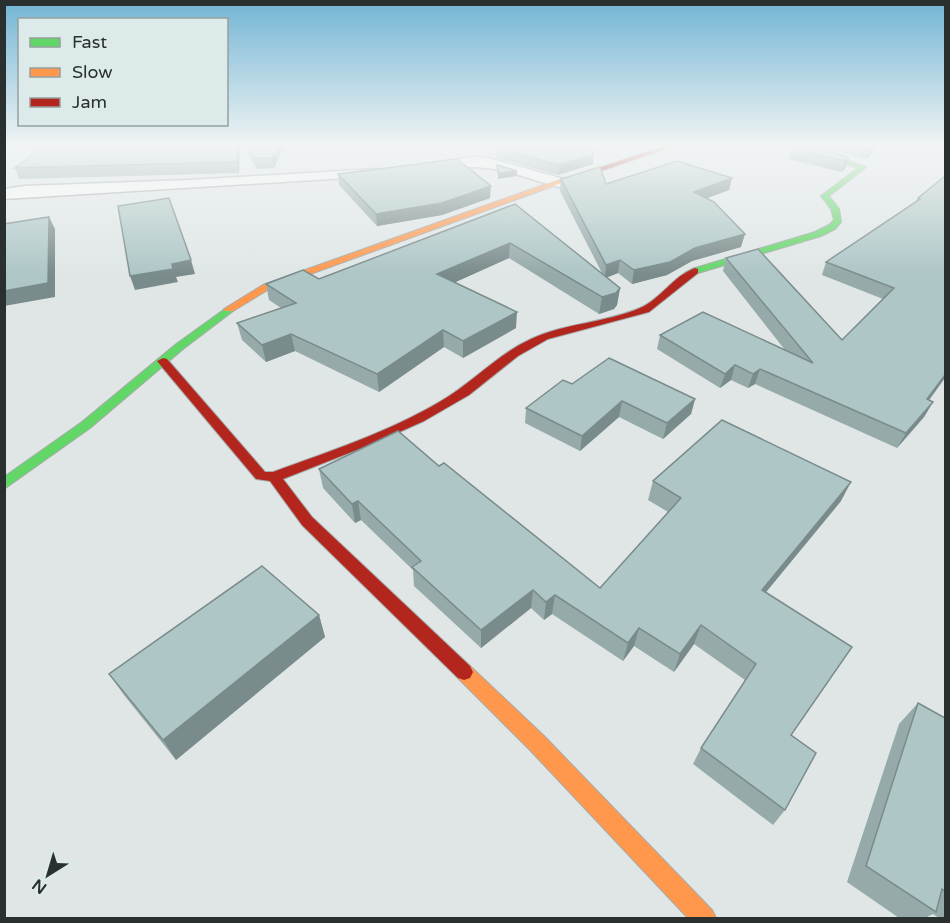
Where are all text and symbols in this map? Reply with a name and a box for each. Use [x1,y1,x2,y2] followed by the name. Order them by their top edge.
[18,18,228,126] legend
[72,31,107,53] text: Fast
[72,61,113,83] text: Slow
[72,91,107,113] text: Jam
[18,845,78,905] north arrow
[28,874,51,898] text: N

